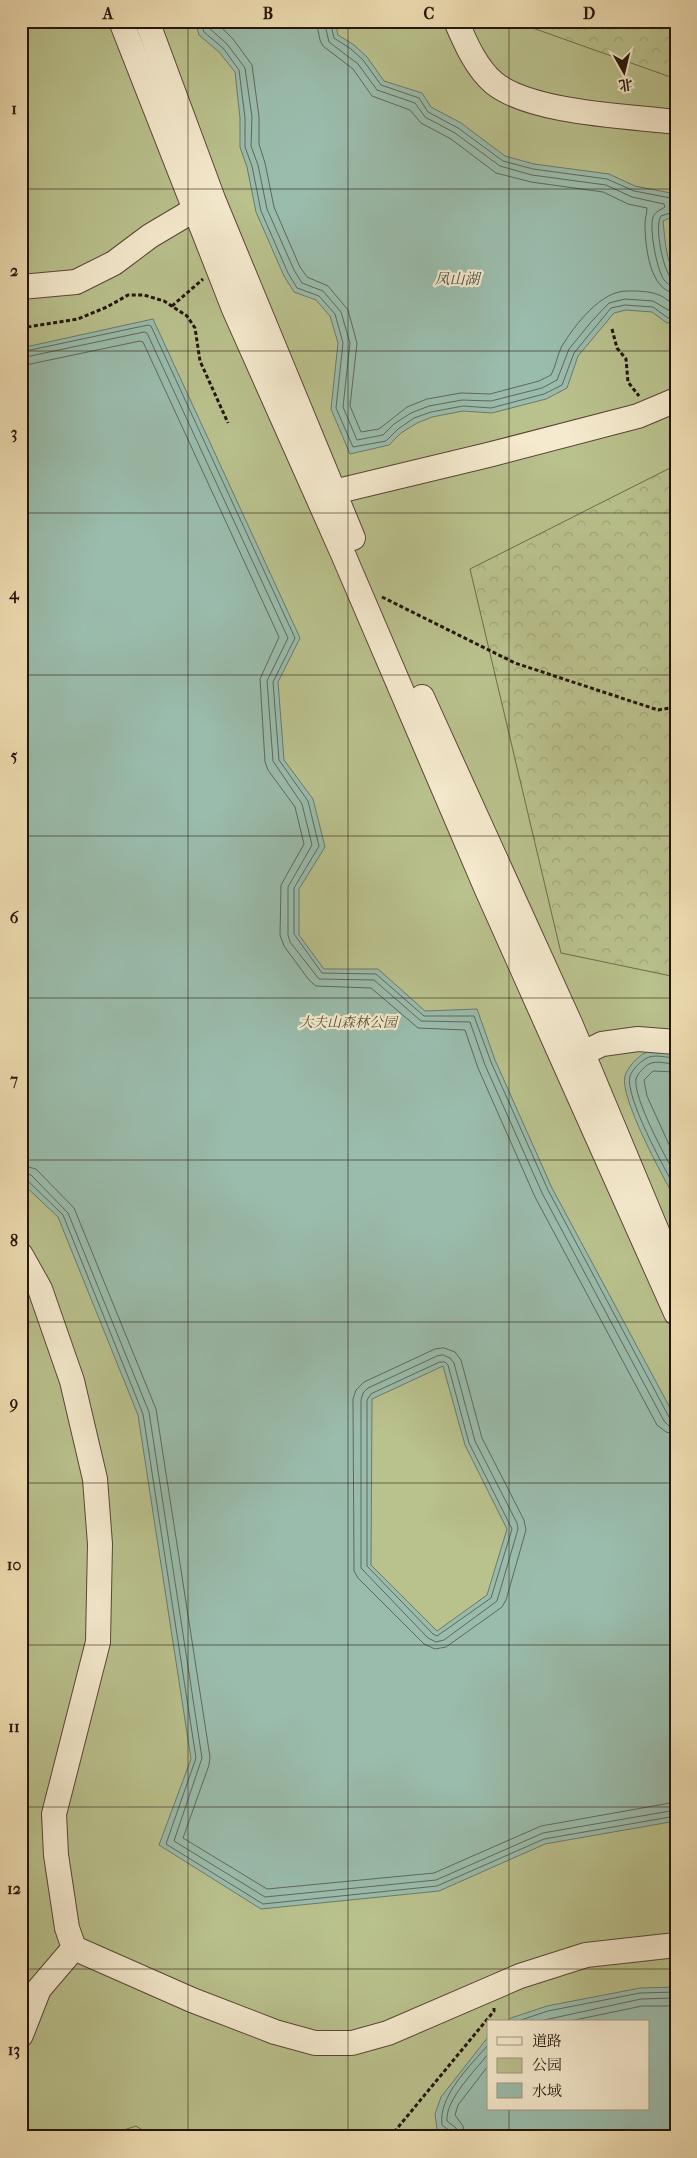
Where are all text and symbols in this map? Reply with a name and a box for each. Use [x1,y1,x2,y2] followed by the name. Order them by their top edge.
[102,4,114,23] text: A
[263,4,273,23] text: B
[424,4,435,23] text: C
[583,4,595,23] text: D
[600,48,650,98] north arrow
[618,75,634,94] text: 北
[11,99,17,118] text: 1
[10,261,18,280] text: 2
[434,270,482,288] water label: 凤山湖
[11,423,17,443] text: 3
[8,584,20,604] text: 4
[11,746,18,765] text: 5
[10,908,19,927] text: 6
[299,1014,399,1031] park label: 大夫山森林公园
[9,1070,18,1089] text: 7
[10,1231,18,1250] text: 8
[9,1393,18,1413] text: 9
[7,1555,21,1574] text: 10
[8,1717,20,1736] text: 11
[7,1879,21,1898] text: 12
[487,2020,650,2110] legend
[532,2032,562,2050] text: 道路
[8,2040,20,2060] text: 13
[532,2056,562,2074] text: 公园
[532,2082,562,2100] text: 水域

